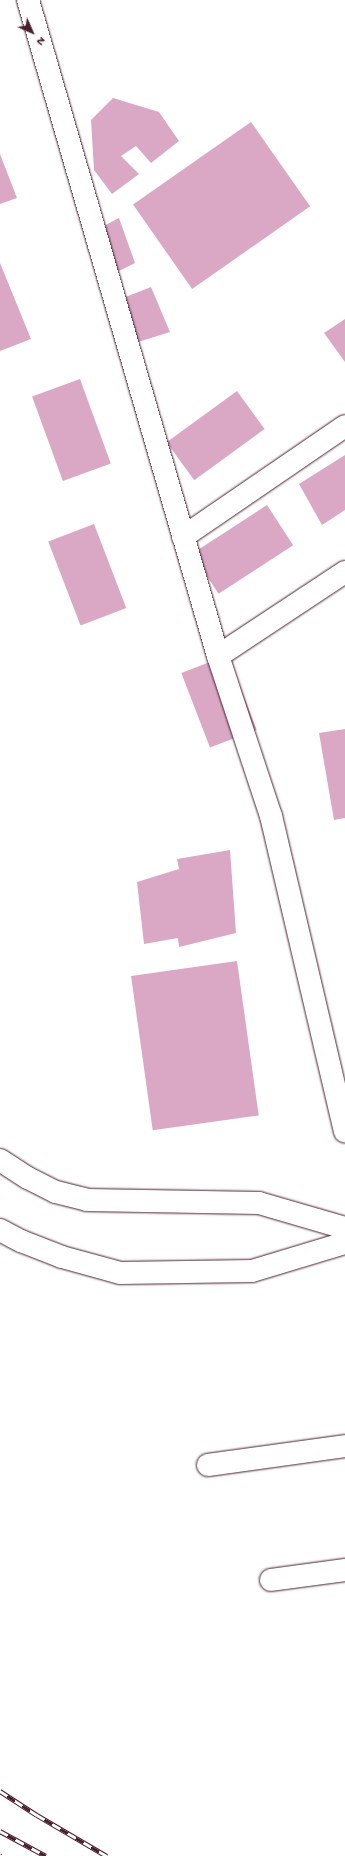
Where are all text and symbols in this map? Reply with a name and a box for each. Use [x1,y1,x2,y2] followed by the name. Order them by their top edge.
[12,12,52,52] north arrow
[34,34,47,47] text: N

